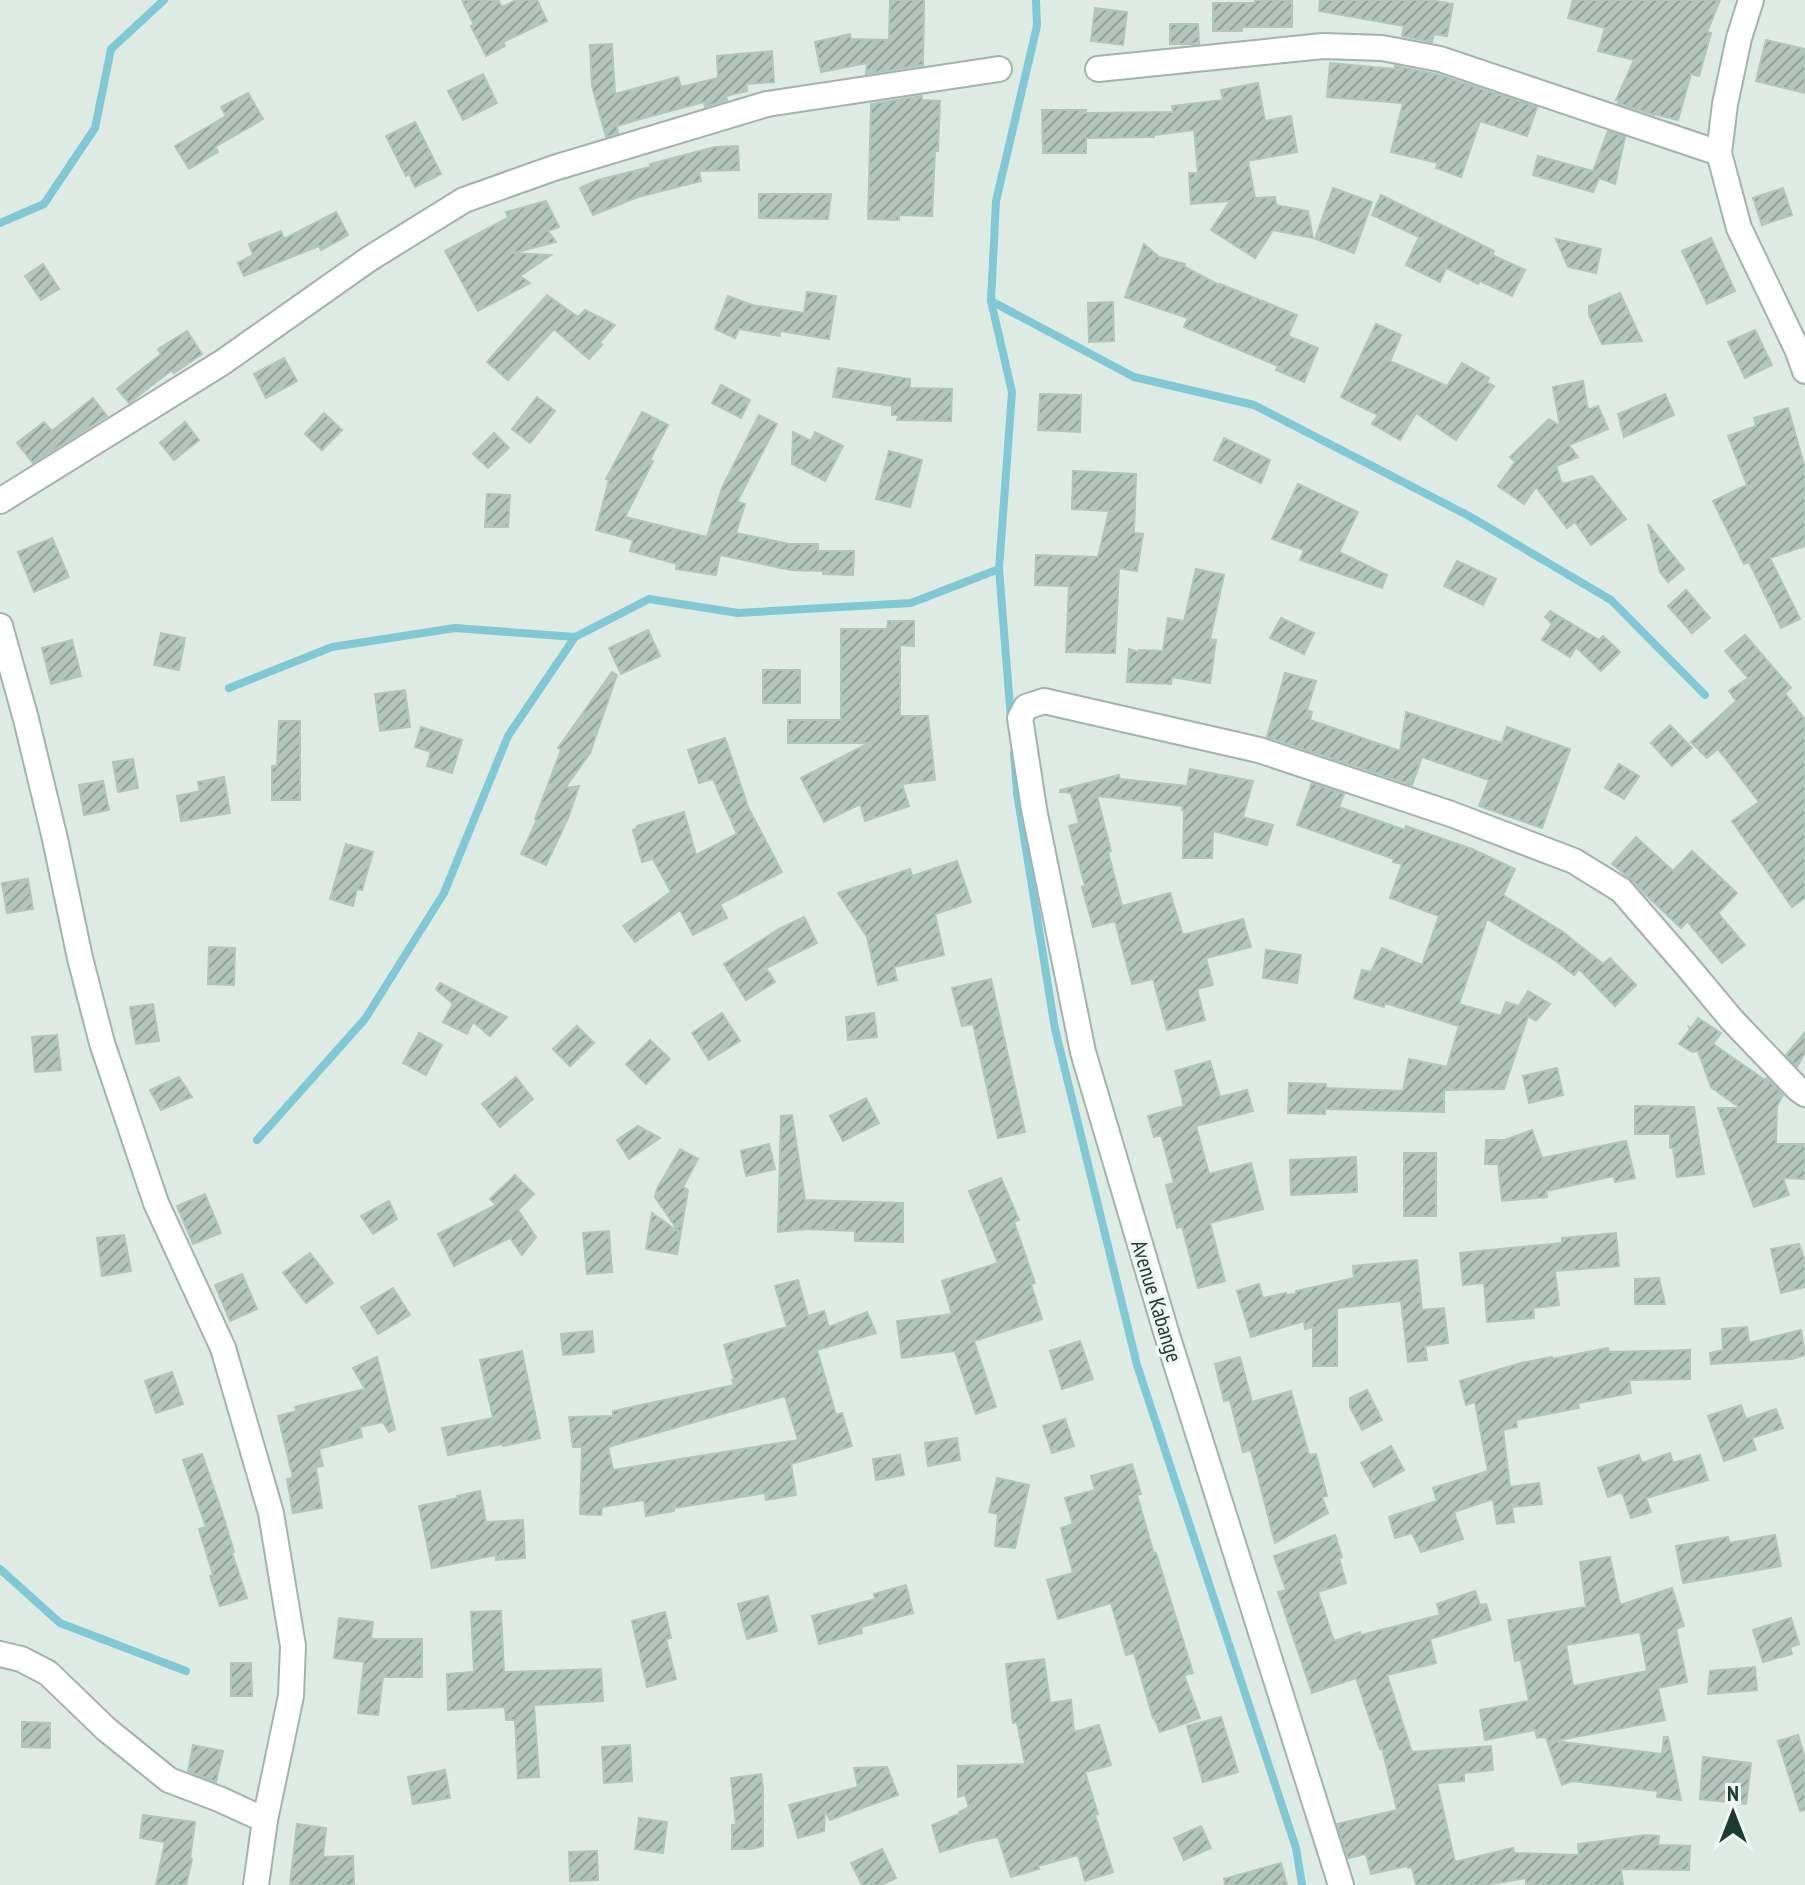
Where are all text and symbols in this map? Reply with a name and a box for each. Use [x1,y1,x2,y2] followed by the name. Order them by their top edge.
[1125,1237,1189,1365] street label: Avenue Kabange
[1693,1773,1773,1853] north arrow
[1727,1779,1739,1807] text: N

